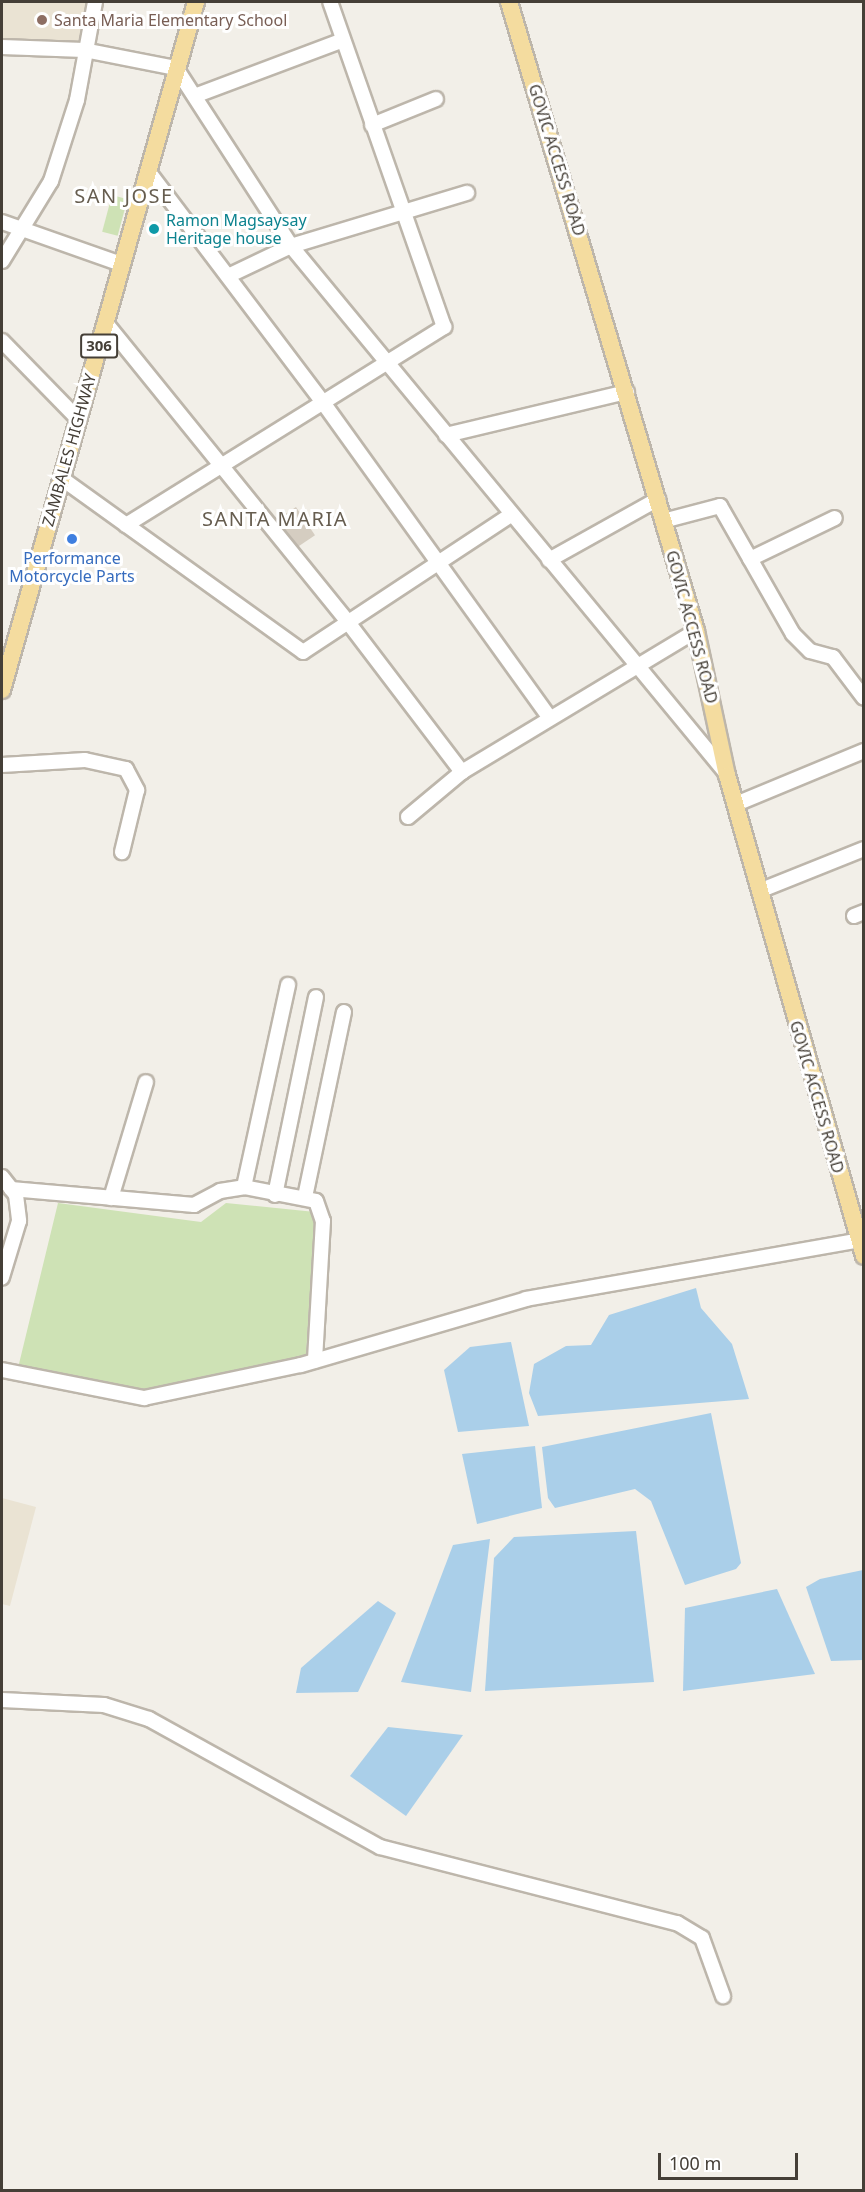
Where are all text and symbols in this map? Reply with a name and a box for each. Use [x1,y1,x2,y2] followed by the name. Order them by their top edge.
[54,10,287,30] place label: Santa Maria Elementary School
[35,13,49,27] marker: Santa Maria Elementary School
[525,82,589,238] street label: GOVIC ACCESS ROAD
[74,183,174,207] district label: SAN JOSE
[166,210,307,248] place label: Ramon Magsaysay Heritage house
[147,222,161,236] marker: Ramon Magsaysay Heritage house
[80,334,118,358] road number: 306
[38,371,100,529] street label: ZAMBALES HIGHWAY
[202,506,348,530] district label: SANTA MARIA
[65,532,79,546] marker: Performance Motorcycle Parts
[9,548,135,586] place label: Performance Motorcycle Parts
[662,548,722,706] street label: GOVIC ACCESS ROAD
[786,1019,848,1175] street label: GOVIC ACCESS ROAD
[661,2141,800,2179] scale bar
[669,2151,721,2175] text: 100 m

